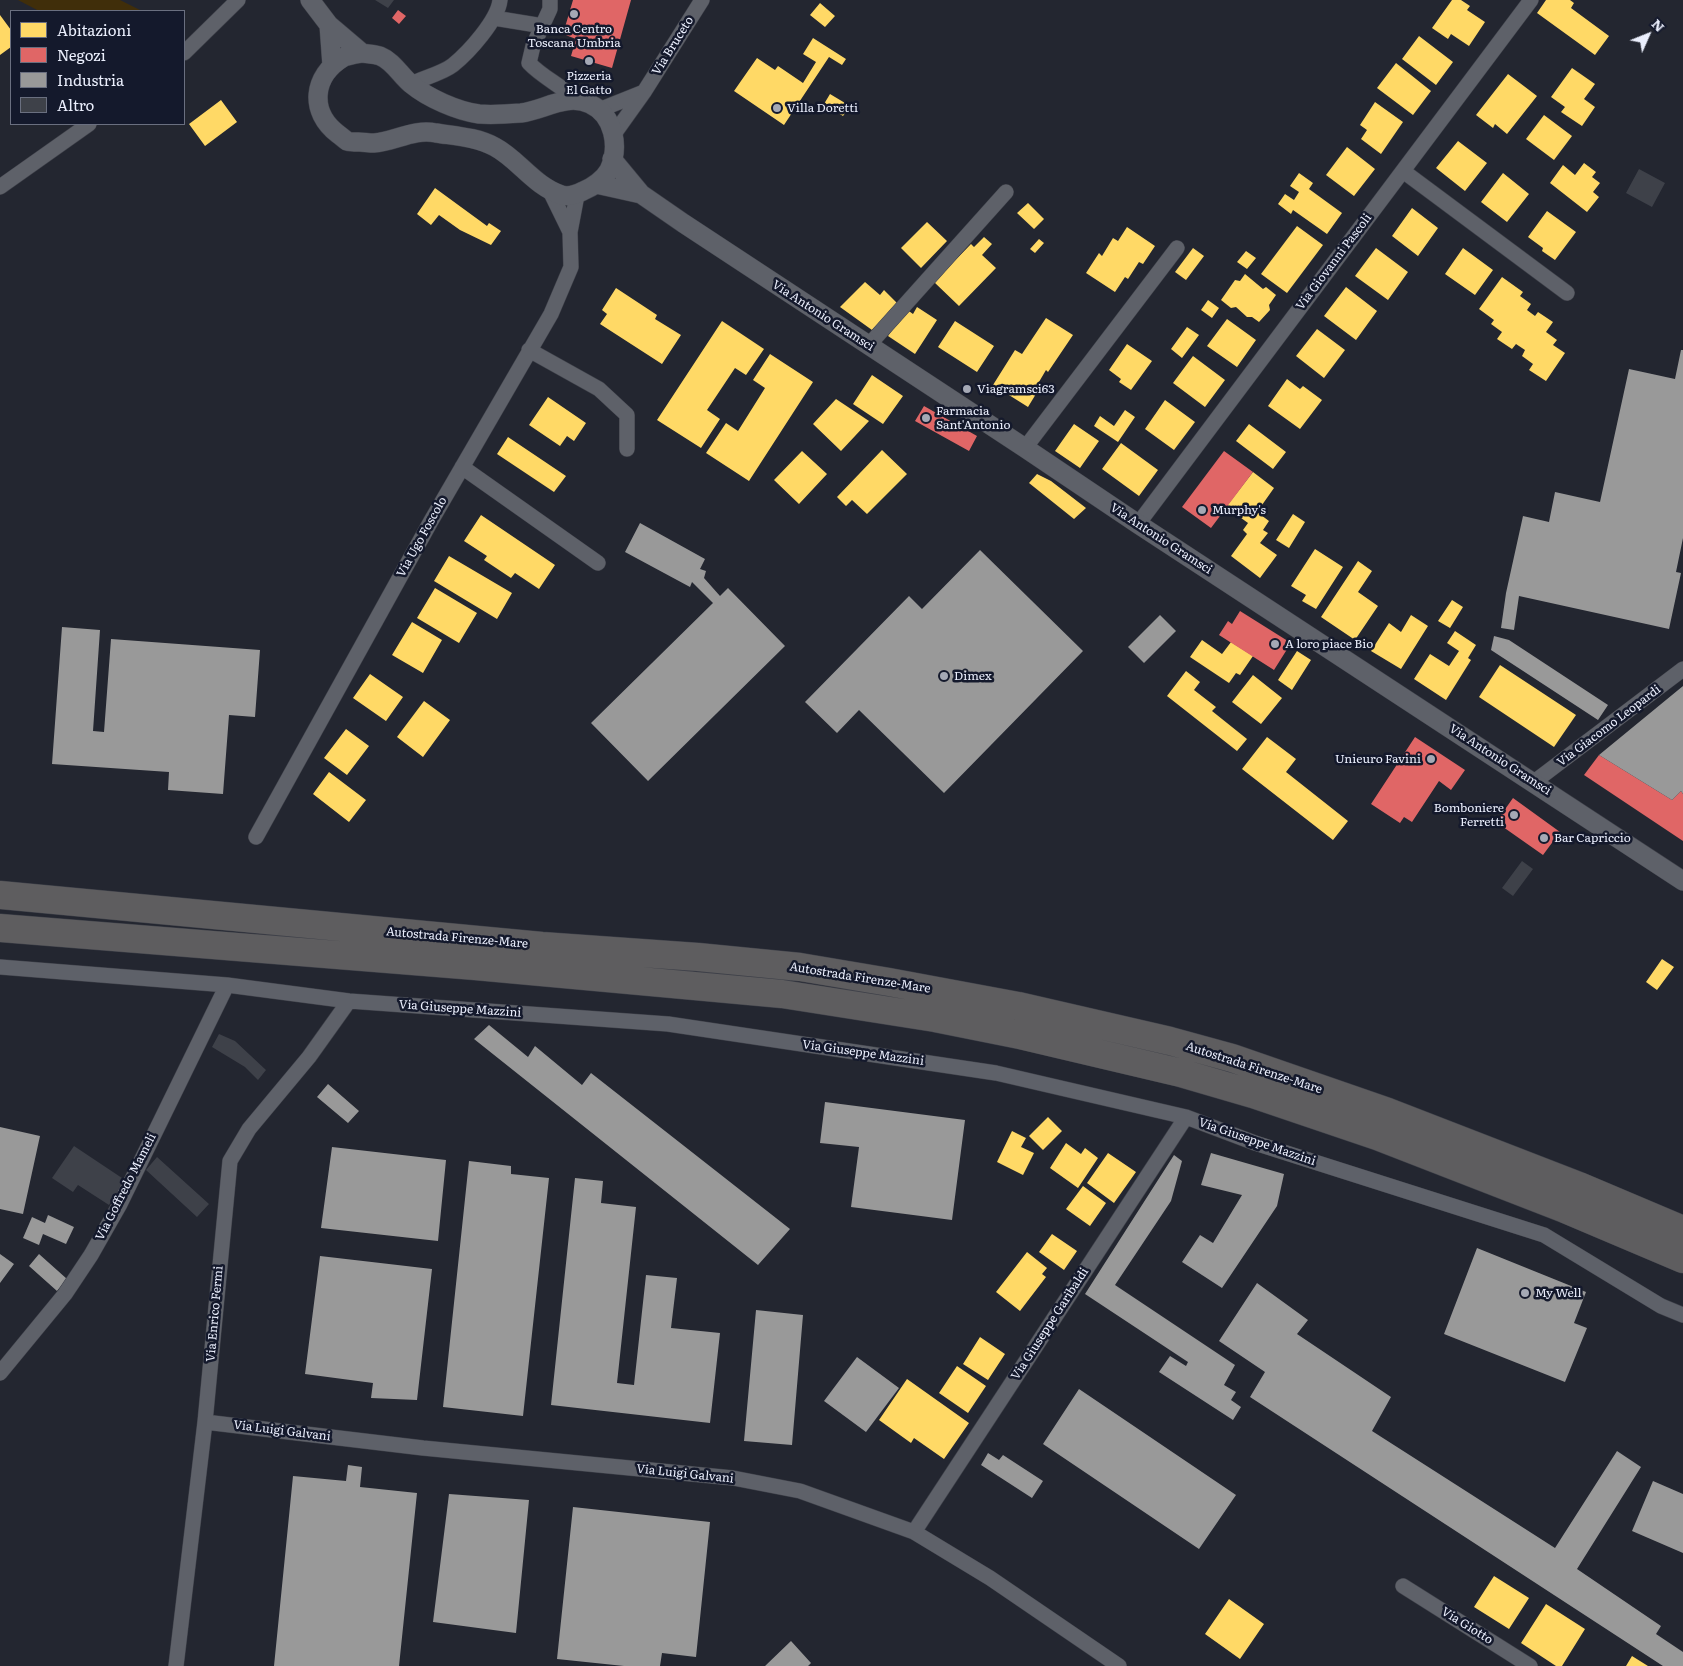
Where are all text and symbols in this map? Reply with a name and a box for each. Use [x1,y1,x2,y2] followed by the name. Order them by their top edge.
[568,8,580,20] marker: Banca Centro Toscana Umbria
[10,10,185,125] legend
[1623,10,1673,60] north arrow
[1648,13,1670,36] text: N
[649,14,697,78] street label: Via Bruceto
[57,18,131,41] text: Abitazioni
[527,22,621,50] place label: Banca Centro Toscana Umbria
[57,43,106,66] text: Negozi
[583,55,595,67] marker: Pizzeria El Gatto
[57,68,124,91] text: Industria
[566,69,612,97] place label: Pizzeria El Gatto
[57,93,94,116] text: Altro
[787,101,858,115] place label: Villa Doretti
[771,102,783,114] marker: Villa Doretti
[1293,211,1375,313] street label: Via Giovanni Pascoli
[769,278,877,354] street label: Via Antonio Gramsci
[977,382,1055,396] place label: Viagramsci63
[961,383,973,395] marker: Viagramsci63
[936,404,1010,432] place label: Farmacia Sant'Antonio
[920,412,932,424] marker: Farmacia Sant'Antonio
[394,494,450,580] street label: Via Ugo Foscolo
[1107,501,1215,577] street label: Via Antonio Gramsci
[1212,503,1266,517] place label: Murphy's
[1196,504,1208,516] marker: Murphy's
[1285,637,1373,651] place label: A loro piace Bio
[1269,638,1281,650] marker: A loro piace Bio
[954,669,992,683] place label: Dimex
[938,670,950,682] marker: Dimex
[1554,682,1664,770] street label: Via Giacomo Leopardi
[1446,722,1554,798] street label: Via Antonio Gramsci
[1335,752,1421,766] place label: Unieuro Favini
[1425,753,1437,765] marker: Unieuro Favini
[1434,801,1504,829] place label: Bomboniere Ferretti
[1508,809,1520,821] marker: Bomboniere Ferretti
[1554,831,1631,845] place label: Bar Capriccio
[1538,832,1550,844] marker: Bar Capriccio
[385,925,529,951] street label: Autostrada Firenze-Mare
[788,960,932,996] street label: Autostrada Firenze-Mare
[398,998,522,1020] street label: Via Giuseppe Mazzini
[801,1037,925,1069] street label: Via Giuseppe Mazzini
[1184,1039,1324,1097] street label: Autostrada Firenze-Mare
[1197,1115,1317,1169] street label: Via Giuseppe Mazzini
[93,1131,159,1243] street label: Via Goffredo Mameli
[204,1265,226,1363] street label: Via Enrico Fermi
[1008,1265,1092,1383] street label: Via Giuseppe Garibaldi
[1535,1286,1581,1300] place label: My Well
[1519,1287,1531,1299] marker: My Well
[233,1418,331,1444] street label: Via Luigi Galvani
[636,1462,734,1486] street label: Via Luigi Galvani
[1439,1605,1495,1647] street label: Via Giotto

